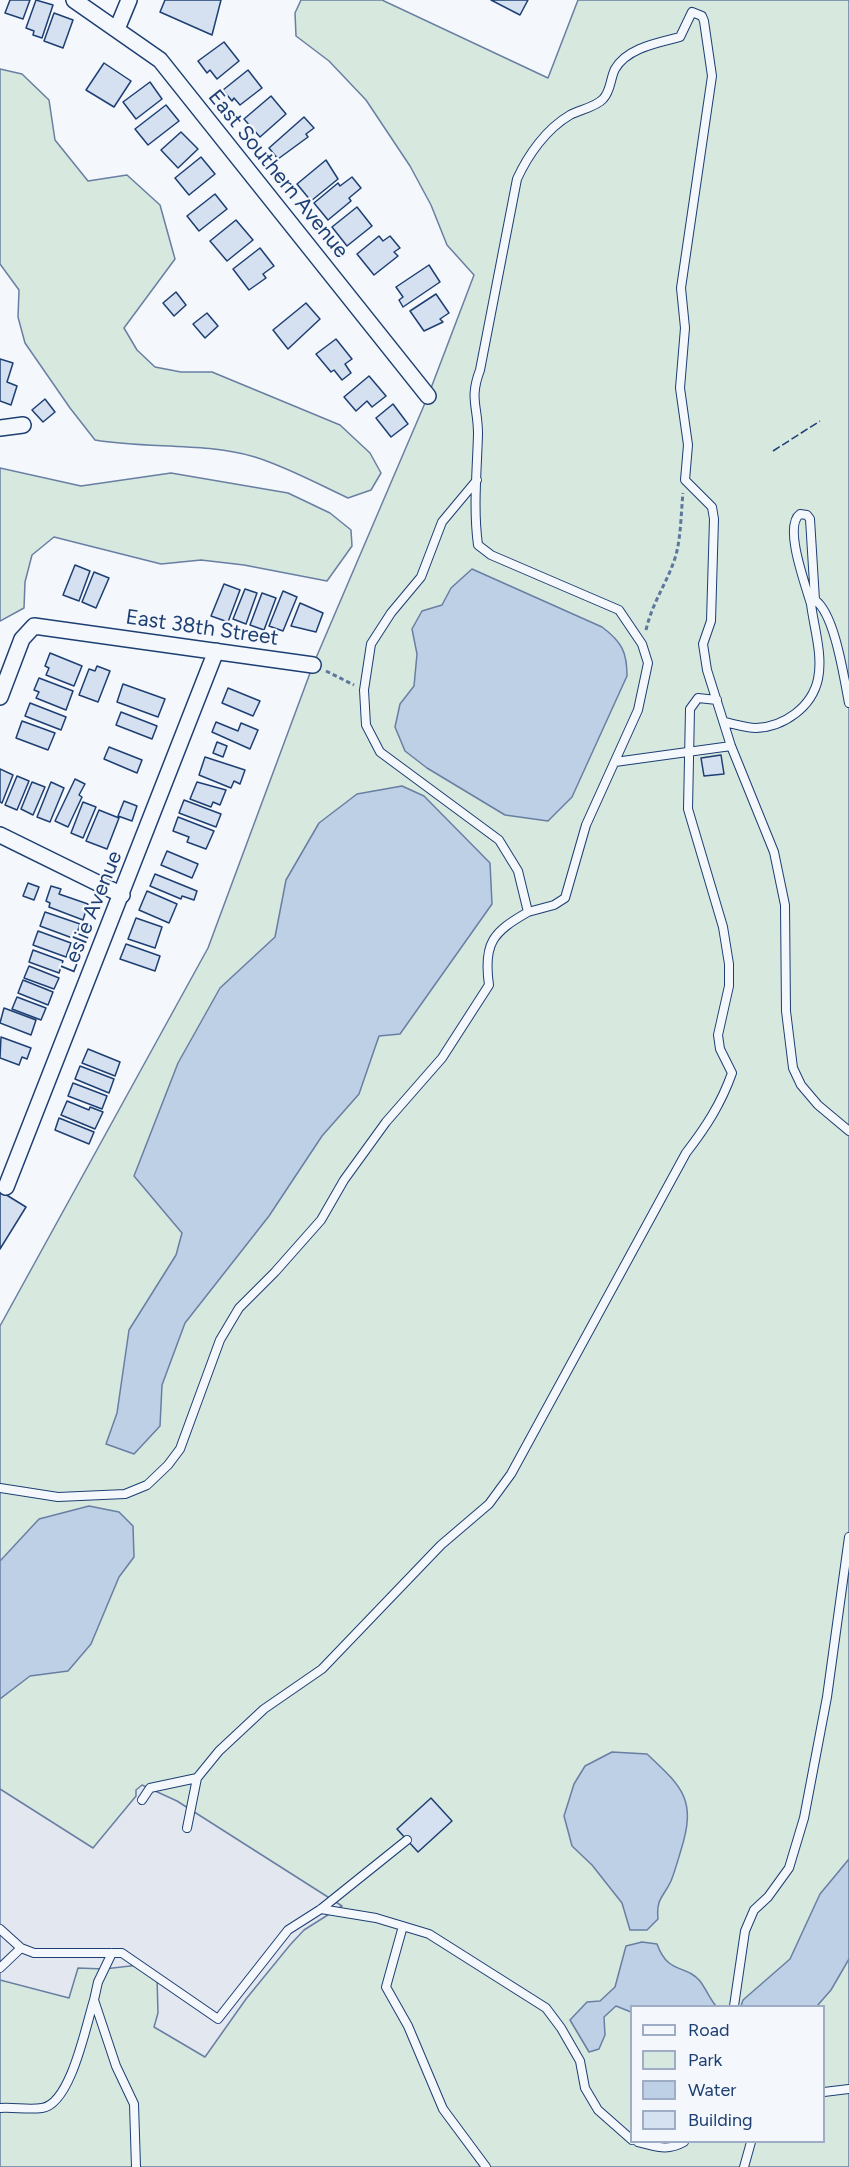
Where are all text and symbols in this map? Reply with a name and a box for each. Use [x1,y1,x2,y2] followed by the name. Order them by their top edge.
[202,85,354,263] street label: East Southern Avenue
[124,605,280,651] street label: East 38th Street
[56,847,128,977] street label: Leslie Avenue
[630,2005,825,2143] legend
[688,2019,729,2041] text: Road
[688,2049,722,2071] text: Park
[688,2079,736,2101] text: Water
[688,2109,753,2131] text: Building

